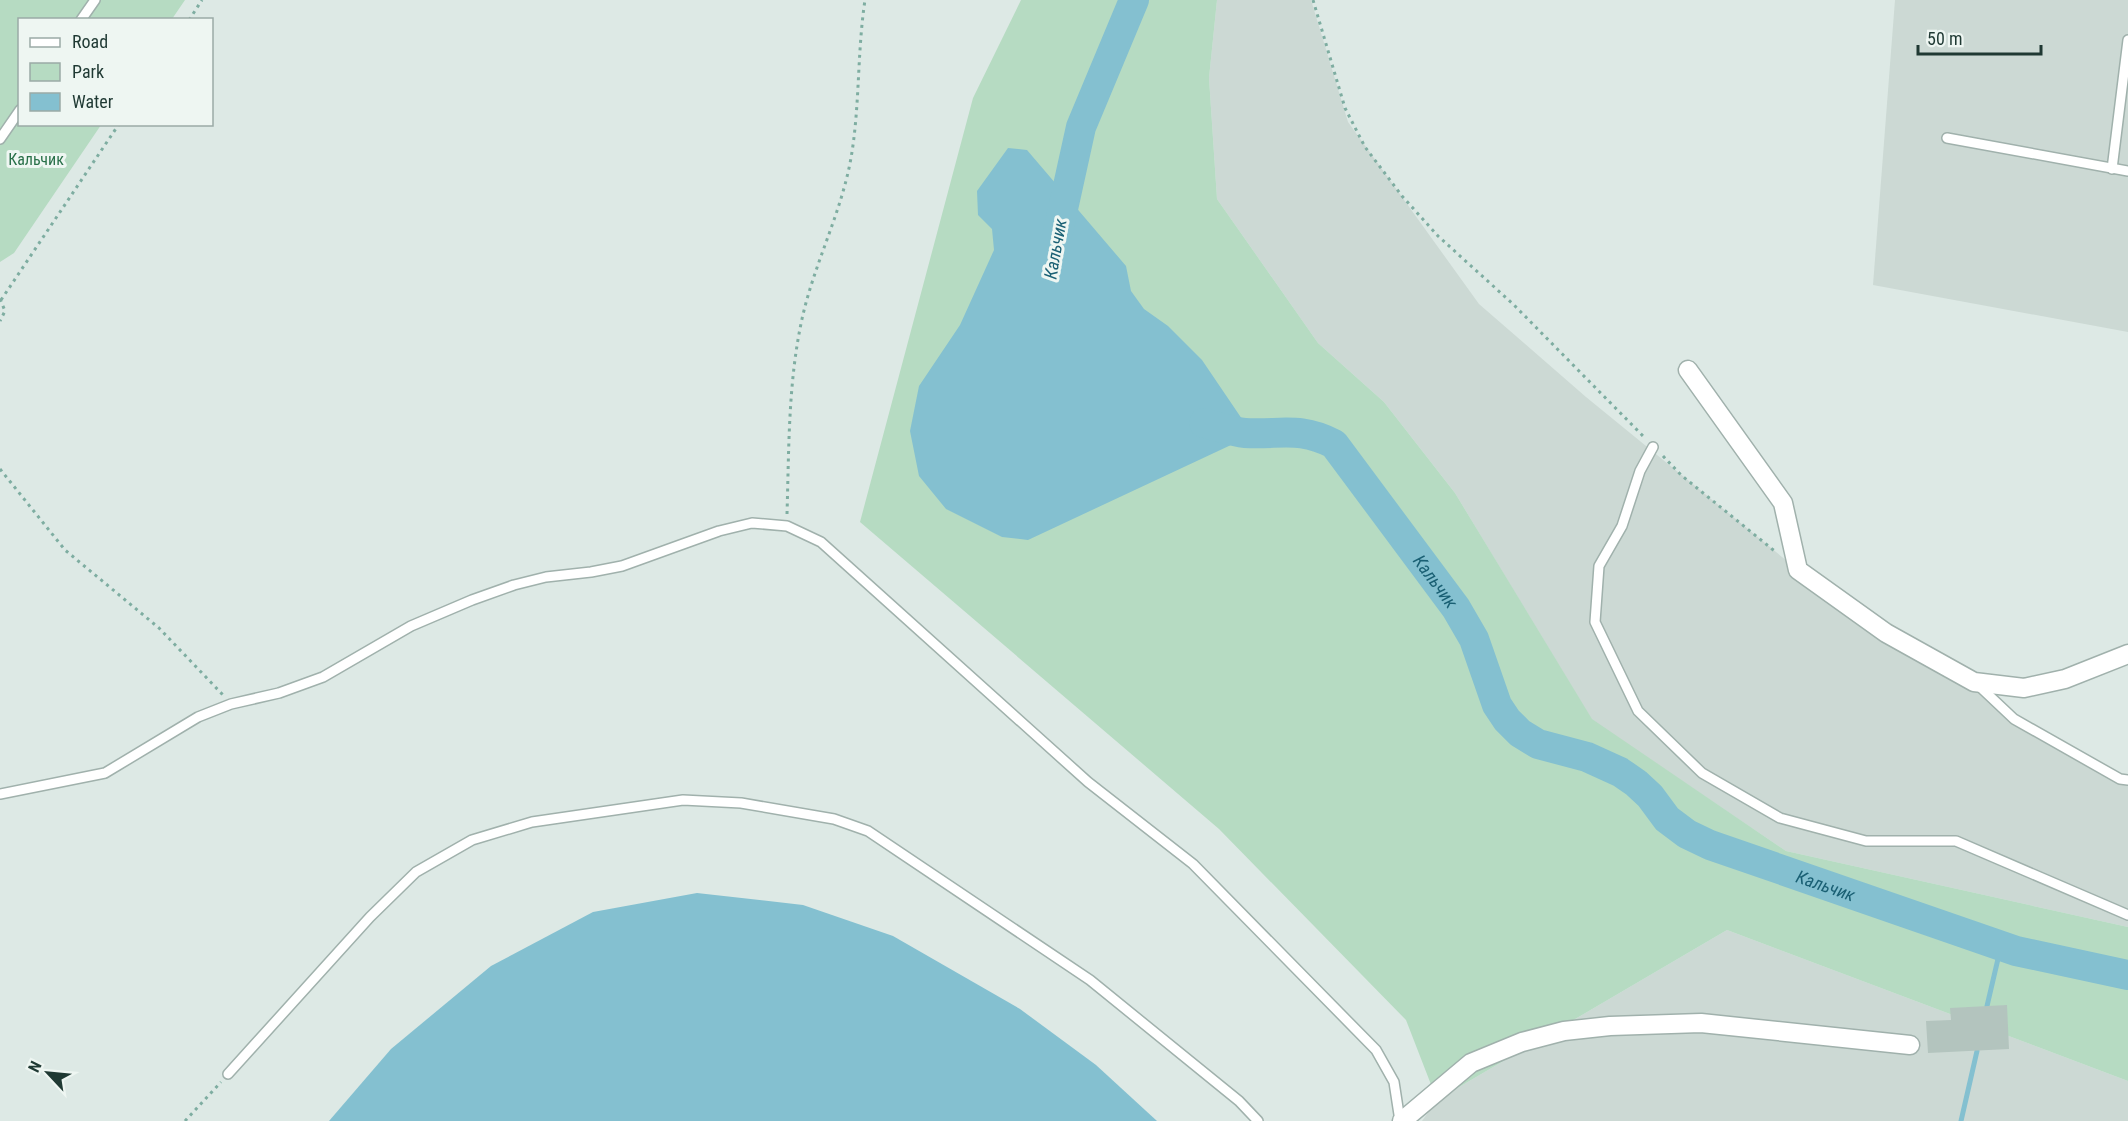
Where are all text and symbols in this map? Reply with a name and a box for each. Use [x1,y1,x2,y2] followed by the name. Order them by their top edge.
[18,18,213,126] legend
[1918,18,2041,56] scale bar
[1927,28,1962,49] text: 50 m
[72,31,108,52] text: Road
[72,61,104,82] text: Park
[72,91,114,112] text: Water
[8,150,64,169] park label: Кальчик
[1039,217,1071,281] water label: Кальчик
[1409,550,1463,612] water label: Кальчик
[1794,865,1859,905] water label: Кальчик
[18,1043,78,1103] north arrow
[24,1058,46,1075] text: N

